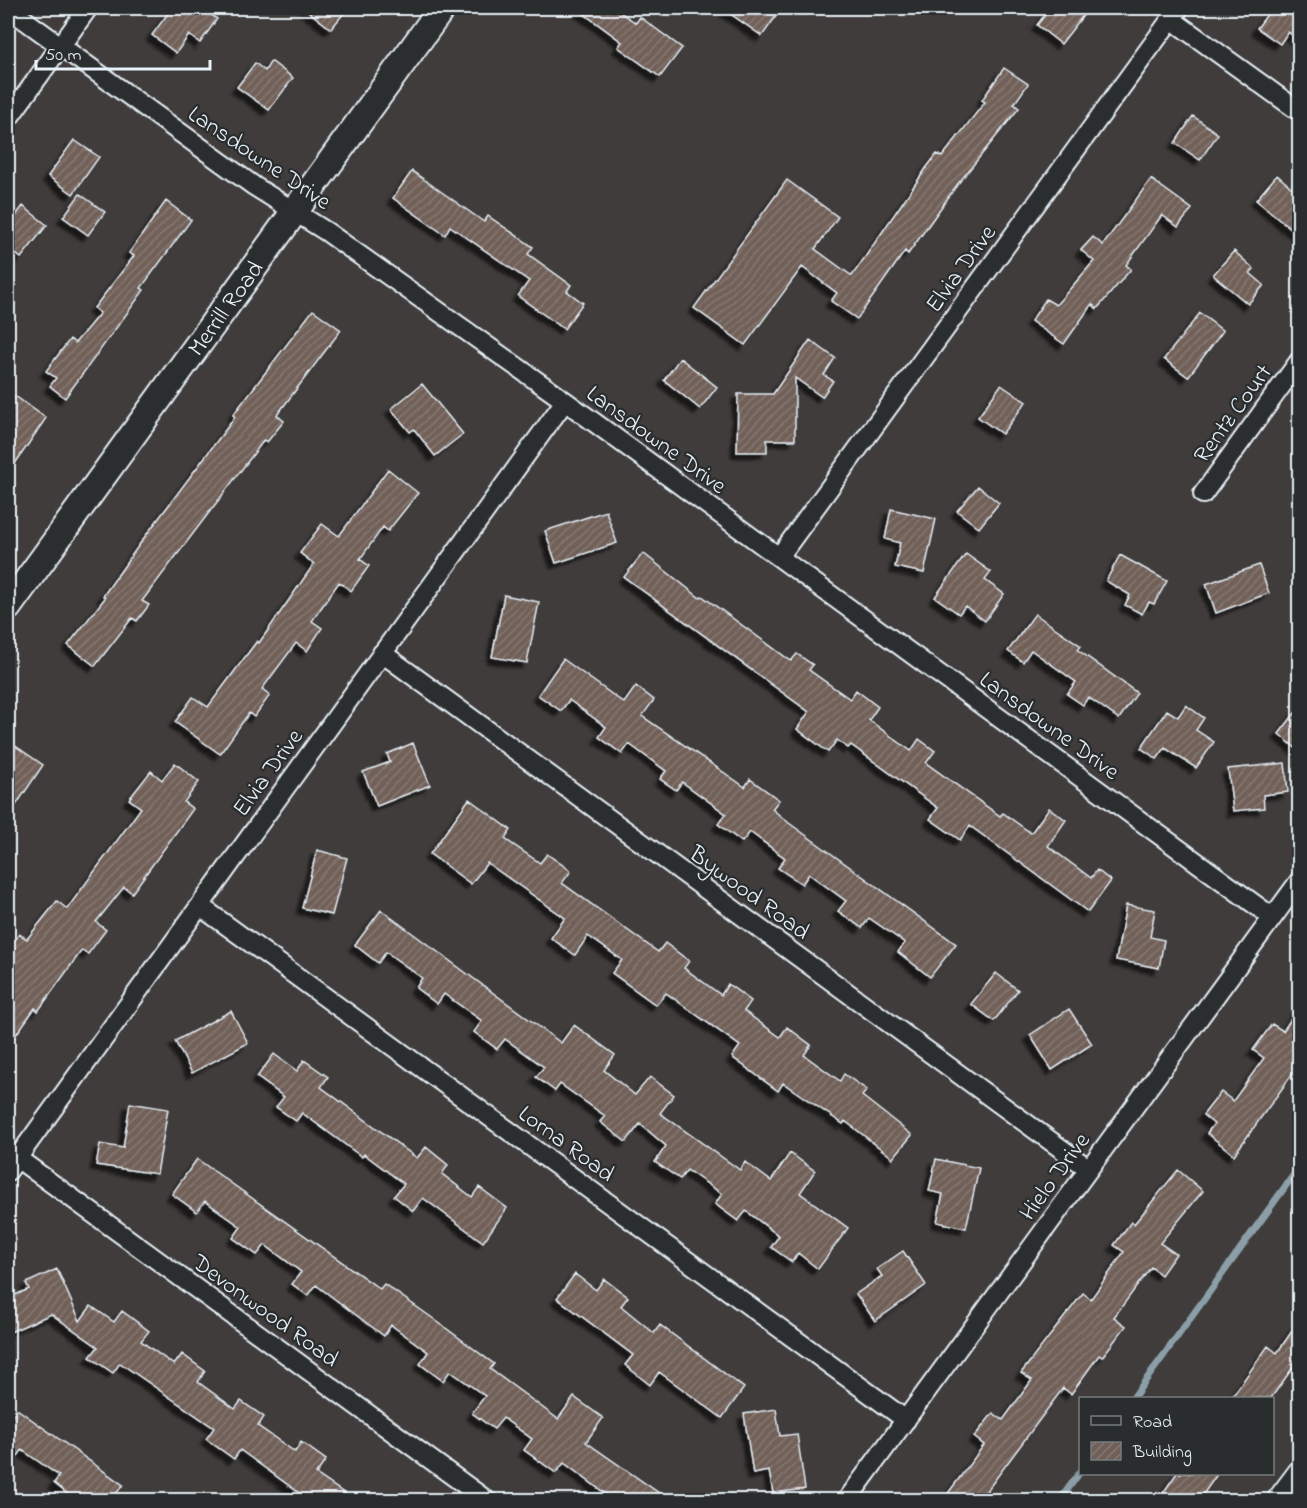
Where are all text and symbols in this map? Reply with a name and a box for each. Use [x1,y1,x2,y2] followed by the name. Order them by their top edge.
[36,33,210,71] scale bar
[45,43,82,69] text: 50 m
[180,98,338,220] street label: Lansdowne Drive
[918,218,1006,321] street label: Elvia Drive
[180,254,274,365] street label: Merrill Road
[1186,358,1282,471] street label: Rentz Court
[578,378,733,504] street label: Lansdowne Drive
[971,664,1126,790] street label: Lansdowne Drive
[225,722,313,825] street label: Elvia Drive
[680,838,817,951] street label: Bywood Road
[510,1098,621,1192] street label: Lorna Road
[1012,1126,1100,1229] street label: Hielo Drive
[183,1246,346,1378] street label: Devonwood Road
[1079,1397,1274,1475] legend
[1133,1410,1172,1436] text: Road
[1132,1440,1192,1467] text: Building

